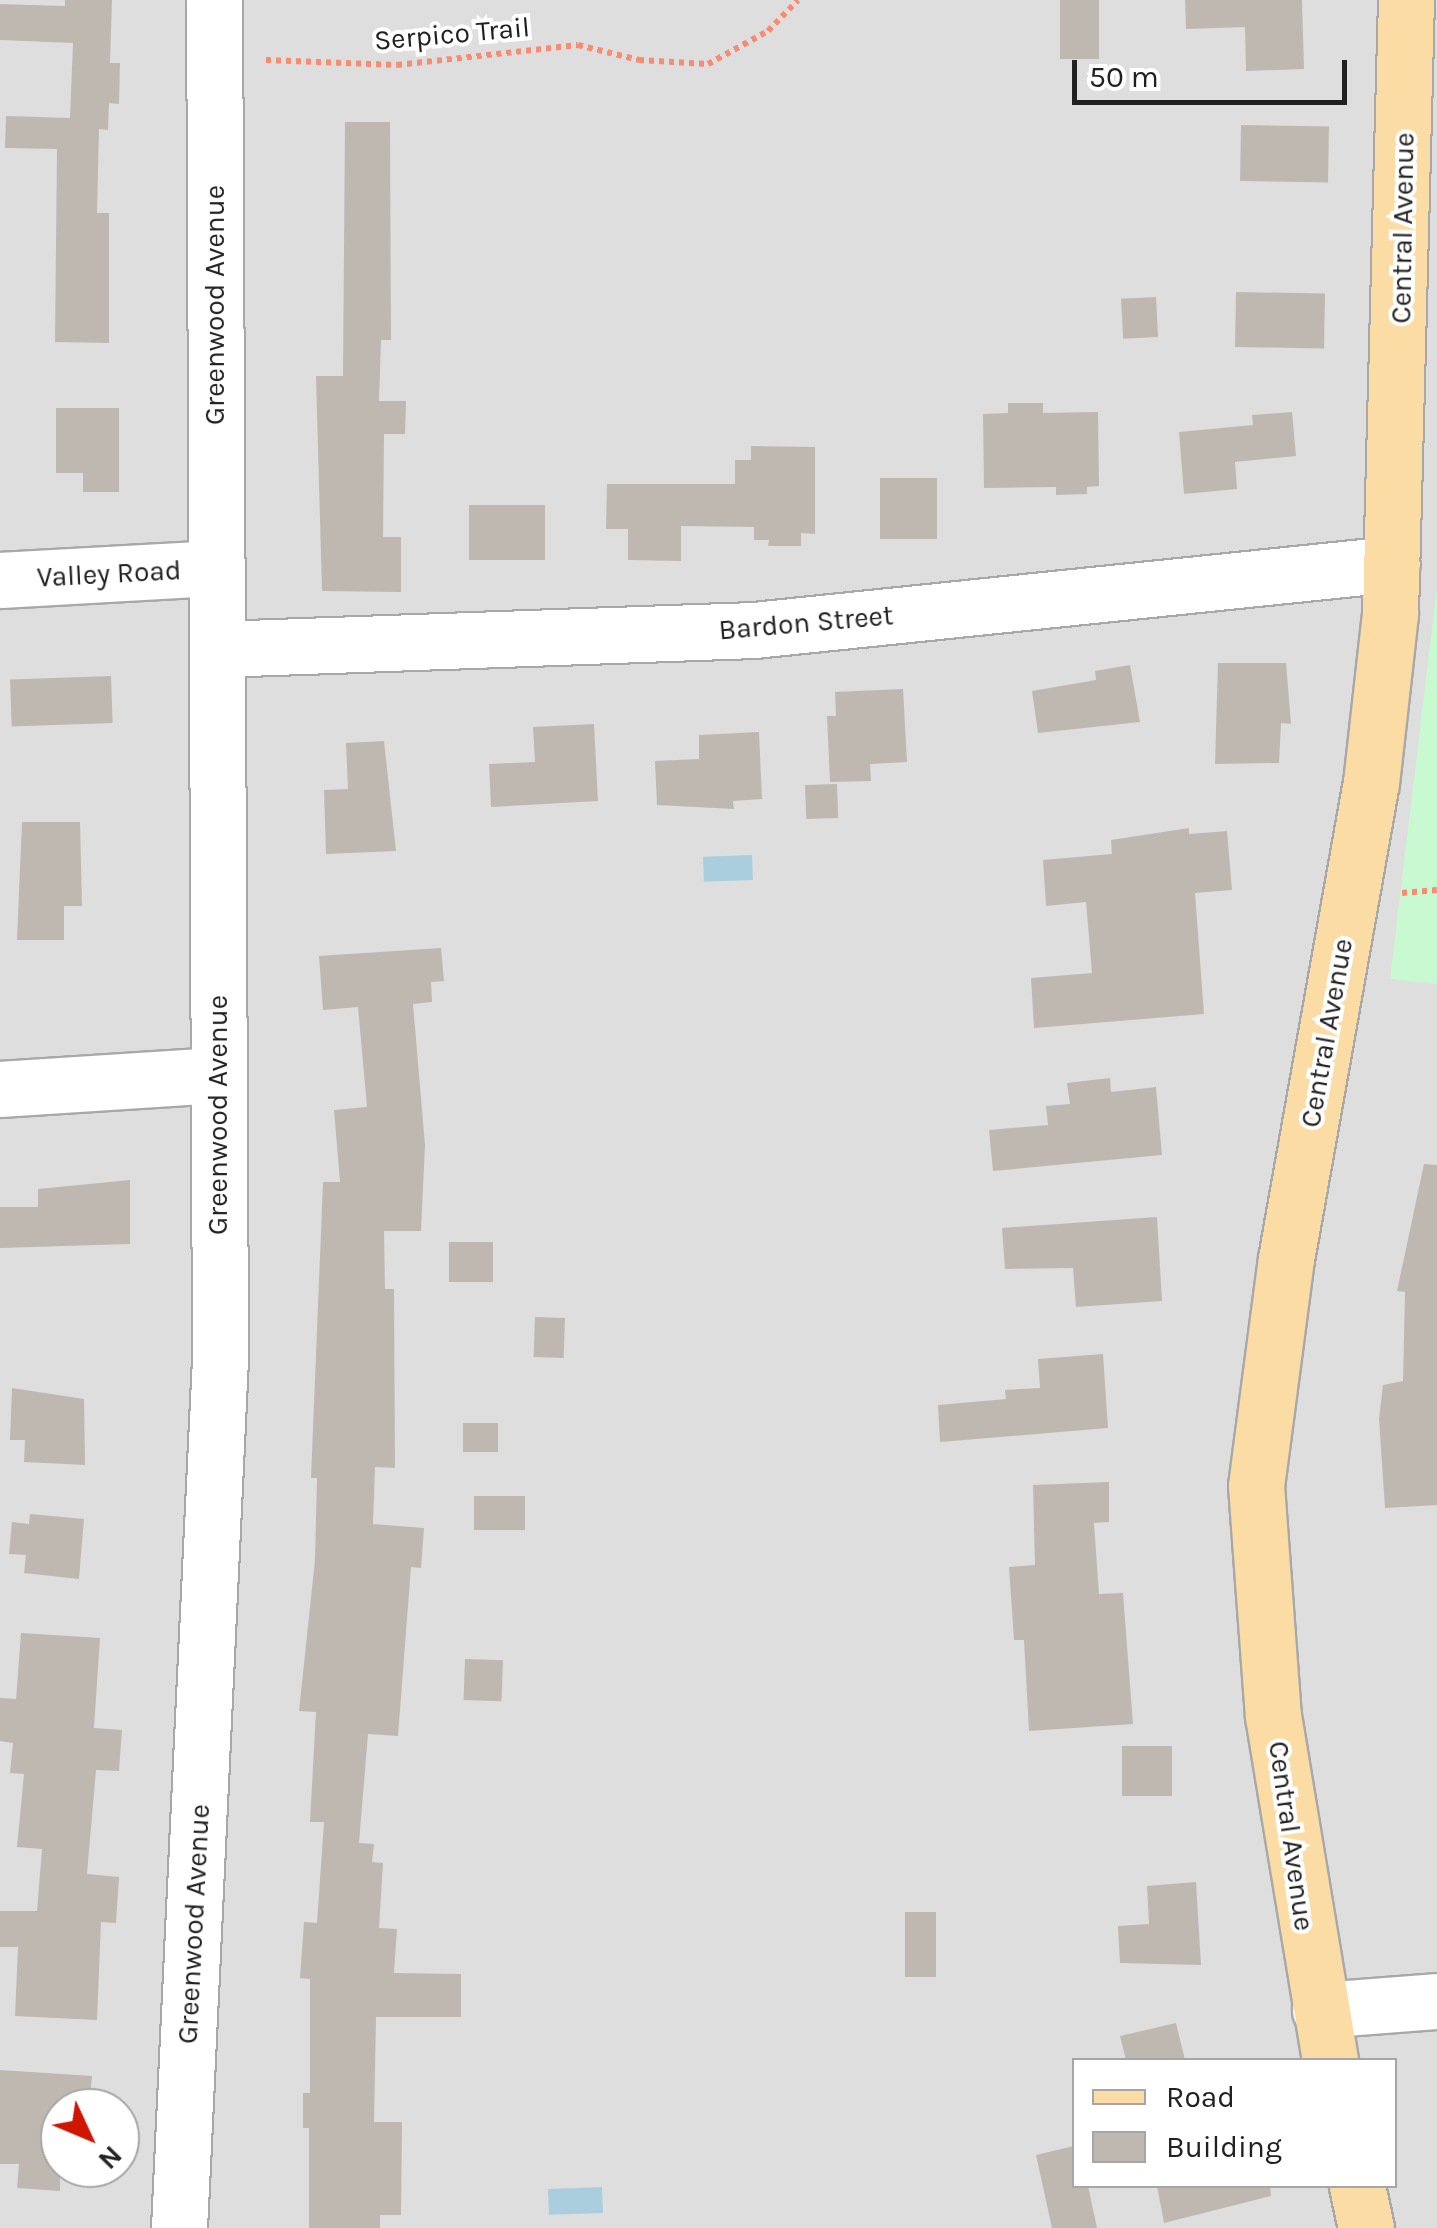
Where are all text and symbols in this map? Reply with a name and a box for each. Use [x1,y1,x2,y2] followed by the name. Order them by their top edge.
[373,10,531,58] street label: Serpico Trail
[1077,40,1352,102] scale bar
[1089,59,1159,95] text: 50 m
[1385,132,1421,324] street label: Central Avenue
[198,185,232,425] street label: Greenwood Avenue
[36,553,182,595] street label: Valley Road
[717,599,895,647] street label: Bardon Street
[1294,936,1360,1130] street label: Central Avenue
[201,995,235,1235] street label: Greenwood Avenue
[1261,1739,1321,1933] street label: Central Avenue
[171,1803,217,2045] street label: Greenwood Avenue
[1072,2058,1397,2188] legend
[1166,2079,1235,2115] text: Road
[40,2088,140,2188] north arrow
[1166,2129,1282,2165] text: Building
[92,2139,129,2176] text: N

